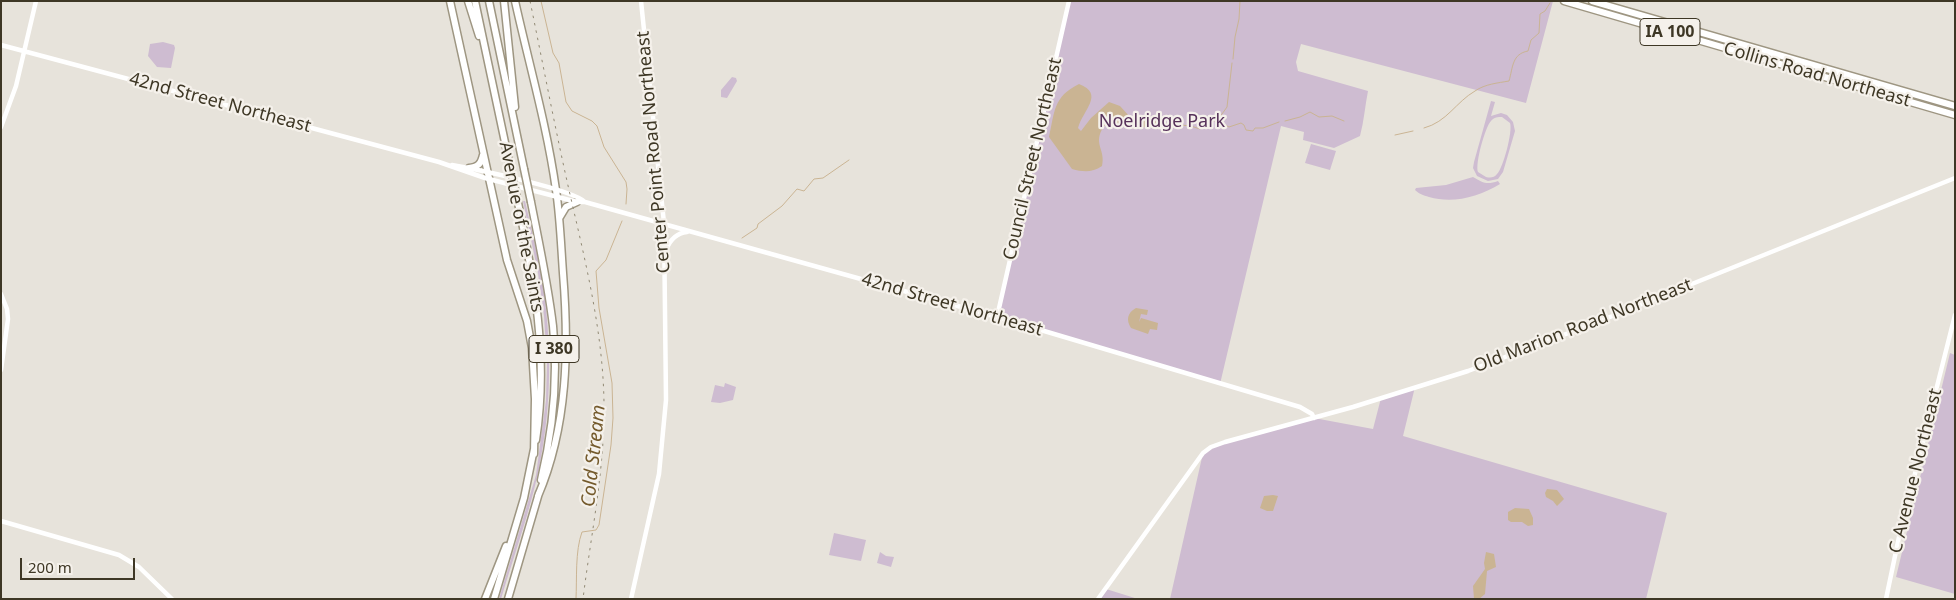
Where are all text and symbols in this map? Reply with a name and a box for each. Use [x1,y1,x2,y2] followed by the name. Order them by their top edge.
[1640,18,1700,46] road number: IA 100
[633,30,675,274] street label: Center Point Road Northeast
[1721,38,1913,112] street label: Collins Road Northeast
[999,56,1067,262] street label: Council Street Northeast
[127,68,313,138] street label: 42nd Street Northeast
[1099,111,1225,133] park label: Noelridge Park
[494,140,548,314] street label: Avenue of the Saints
[859,269,1045,341] street label: 42nd Street Northeast
[1471,274,1695,378] street label: Old Marion Road Northeast
[529,336,579,362] road number: I 380
[1885,386,1947,556] street label: C Avenue Northeast
[577,404,611,508] water label: Cold Stream
[22,548,138,580] scale bar
[28,557,72,577] text: 200 m

